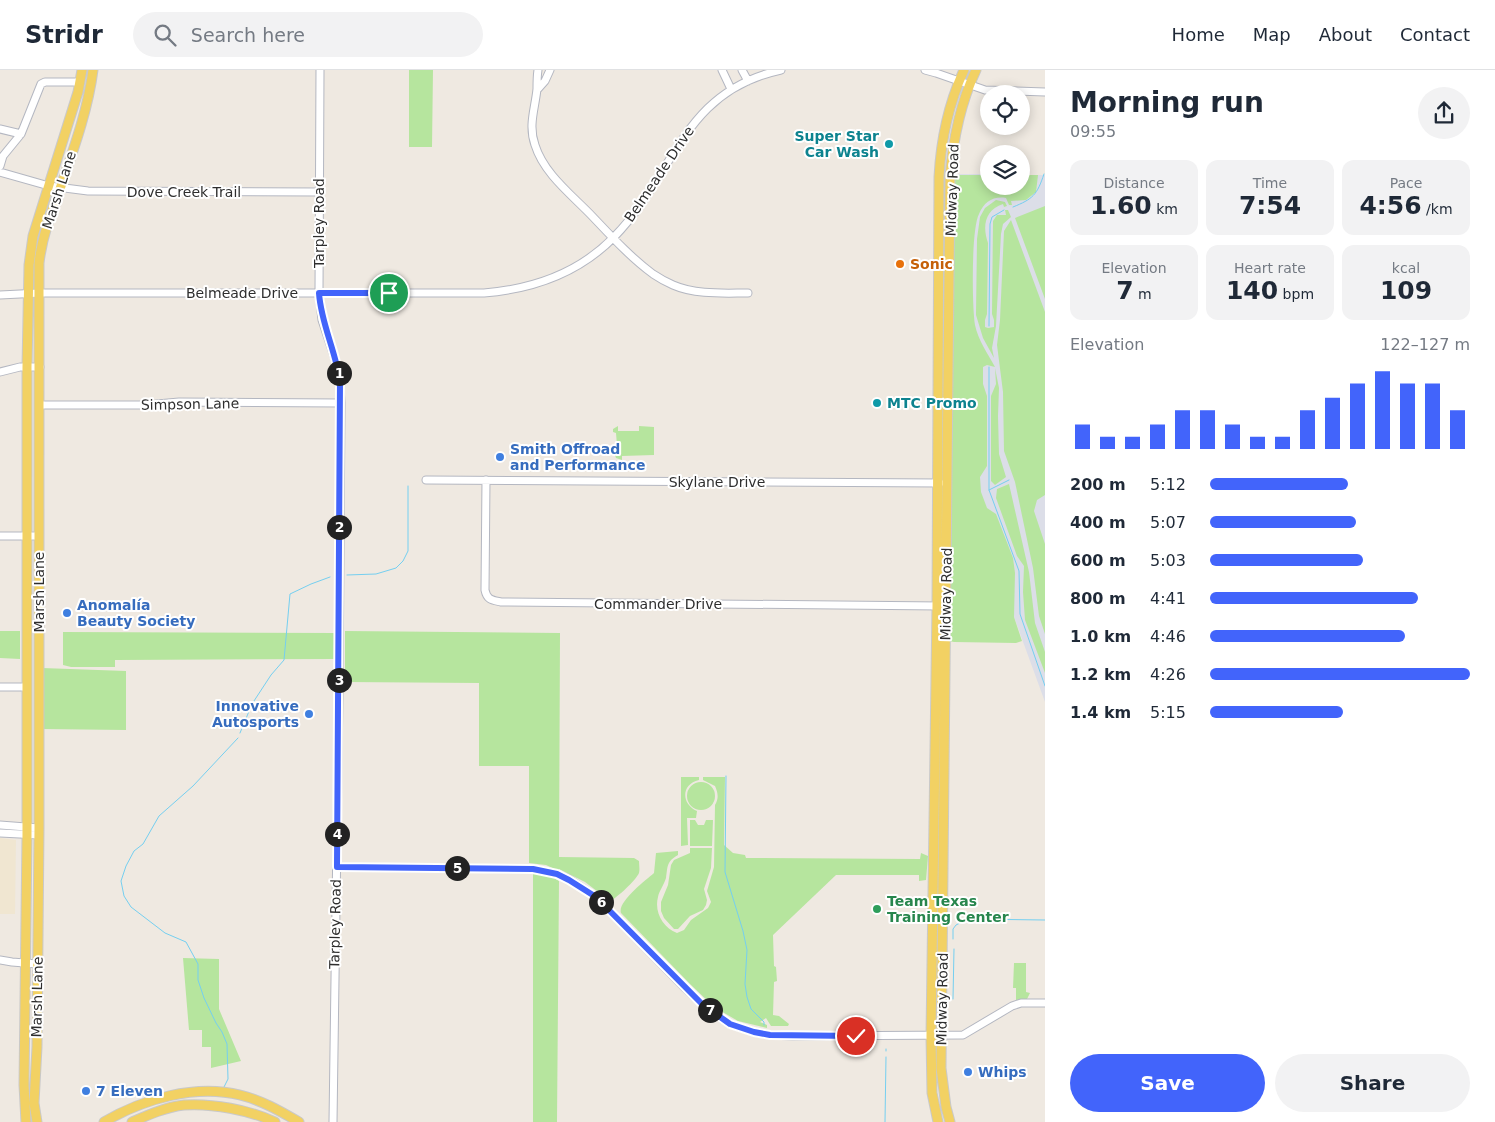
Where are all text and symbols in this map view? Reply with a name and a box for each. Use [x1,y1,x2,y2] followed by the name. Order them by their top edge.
[133,12,483,57] search box
[25,21,103,49] text: Stridr
[151,21,179,49] icon: search
[191,24,305,46] text: Search here
[1172,24,1225,45] text: Home
[1253,24,1291,45] text: Map
[1319,24,1372,45] text: About
[1400,24,1470,45] text: Contact
[980,85,1030,195] map controls
[980,85,1030,135] button: locate
[1070,86,1264,119] text: Morning run
[1418,87,1470,139] button: share
[1070,122,1116,141] text: 09:55
[621,123,697,225] street label: Belmeade Drive
[795,128,879,160] place label: Super Star Car Wash
[883,138,895,150] marker: Super Star Car Wash
[942,143,962,237] street label: Midway Road
[980,145,1030,195] button: layers
[39,149,79,231] street label: Marsh Lane
[1103,175,1165,191] text: Distance
[1253,175,1287,191] text: Time
[1390,175,1422,191] text: Pace
[311,178,327,269] street label: Tarpley Road
[127,184,241,200] street label: Dove Creek Trail
[1090,191,1152,220] text: 1.60
[1239,191,1301,220] text: 7:54
[1359,191,1422,220] text: 4:56
[1152,201,1178,217] text: km
[1422,201,1453,217] text: /km
[910,256,953,272] place label: Sonic
[894,258,906,270] marker: Sonic
[1101,260,1167,276] text: Elevation
[1234,260,1306,276] text: Heart rate
[1392,260,1420,276] text: kcal
[368,272,410,314] pin
[1116,276,1134,305] text: 7
[1226,276,1278,305] text: 140
[1380,276,1432,305] text: 109
[375,279,403,307] icon: arrive
[186,285,298,301] street label: Belmeade Drive
[1134,286,1152,302] text: m
[1278,286,1314,302] text: bpm
[1070,335,1144,354] text: Elevation
[1380,335,1470,354] text: 122–127 m
[326,360,352,386] pin: 1
[335,365,344,381] text: 1
[141,395,239,413] street label: Simpson Lane
[887,395,977,411] place label: MTC Promo
[871,397,883,409] marker: MTC Promo
[510,441,645,473] place label: Smith Offroad and Performance
[494,451,506,463] marker: Smith Offroad and Performance
[669,474,765,490] street label: Skylane Drive
[1070,475,1126,494] text: 200 m
[1150,475,1186,494] text: 5:12
[1070,513,1126,532] text: 400 m
[1150,513,1186,532] text: 5:07
[326,514,352,540] pin: 2
[335,519,344,535] text: 2
[937,547,955,641] street label: Midway Road
[1070,551,1126,570] text: 600 m
[1150,551,1186,570] text: 5:03
[31,552,47,632] street label: Marsh Lane
[1070,589,1126,608] text: 800 m
[1150,589,1186,608] text: 4:41
[594,596,722,612] street label: Commander Drive
[77,597,195,629] place label: Anomalía Beauty Society
[61,607,73,619] marker: Anomalía Beauty Society
[1070,627,1131,646] text: 1.0 km
[1150,627,1186,646] text: 4:46
[1070,665,1131,684] text: 1.2 km
[1150,665,1186,684] text: 4:26
[326,668,352,692] pin: 3
[335,672,344,688] text: 3
[212,698,299,730] place label: Innovative Autosports
[1070,703,1131,722] text: 1.4 km
[1150,703,1186,722] text: 5:15
[303,708,315,720] marker: Innovative Autosports
[324,822,350,846] pin: 4
[333,826,342,842] text: 4
[444,856,470,880] pin: 5
[453,860,462,876] text: 5
[326,879,344,970] street label: Tarpley Road
[588,890,614,914] pin: 6
[887,893,1009,925] place label: Team Texas Training Center
[597,894,606,910] text: 6
[871,903,883,915] marker: Team Texas Training Center
[933,952,951,1046] street label: Midway Road
[28,956,46,1038] street label: Marsh Lane
[698,998,722,1022] pin: 7
[706,1002,715,1018] text: 7
[835,1015,877,1057] pin
[842,1022,870,1050] icon: check
[1070,1054,1265,1112] button: Save
[1275,1054,1470,1112] button: Share
[978,1064,1027,1080] place label: Whips
[962,1066,974,1078] marker: Whips
[96,1083,163,1099] place label: 7 Eleven
[80,1085,92,1097] marker: 7 Eleven

